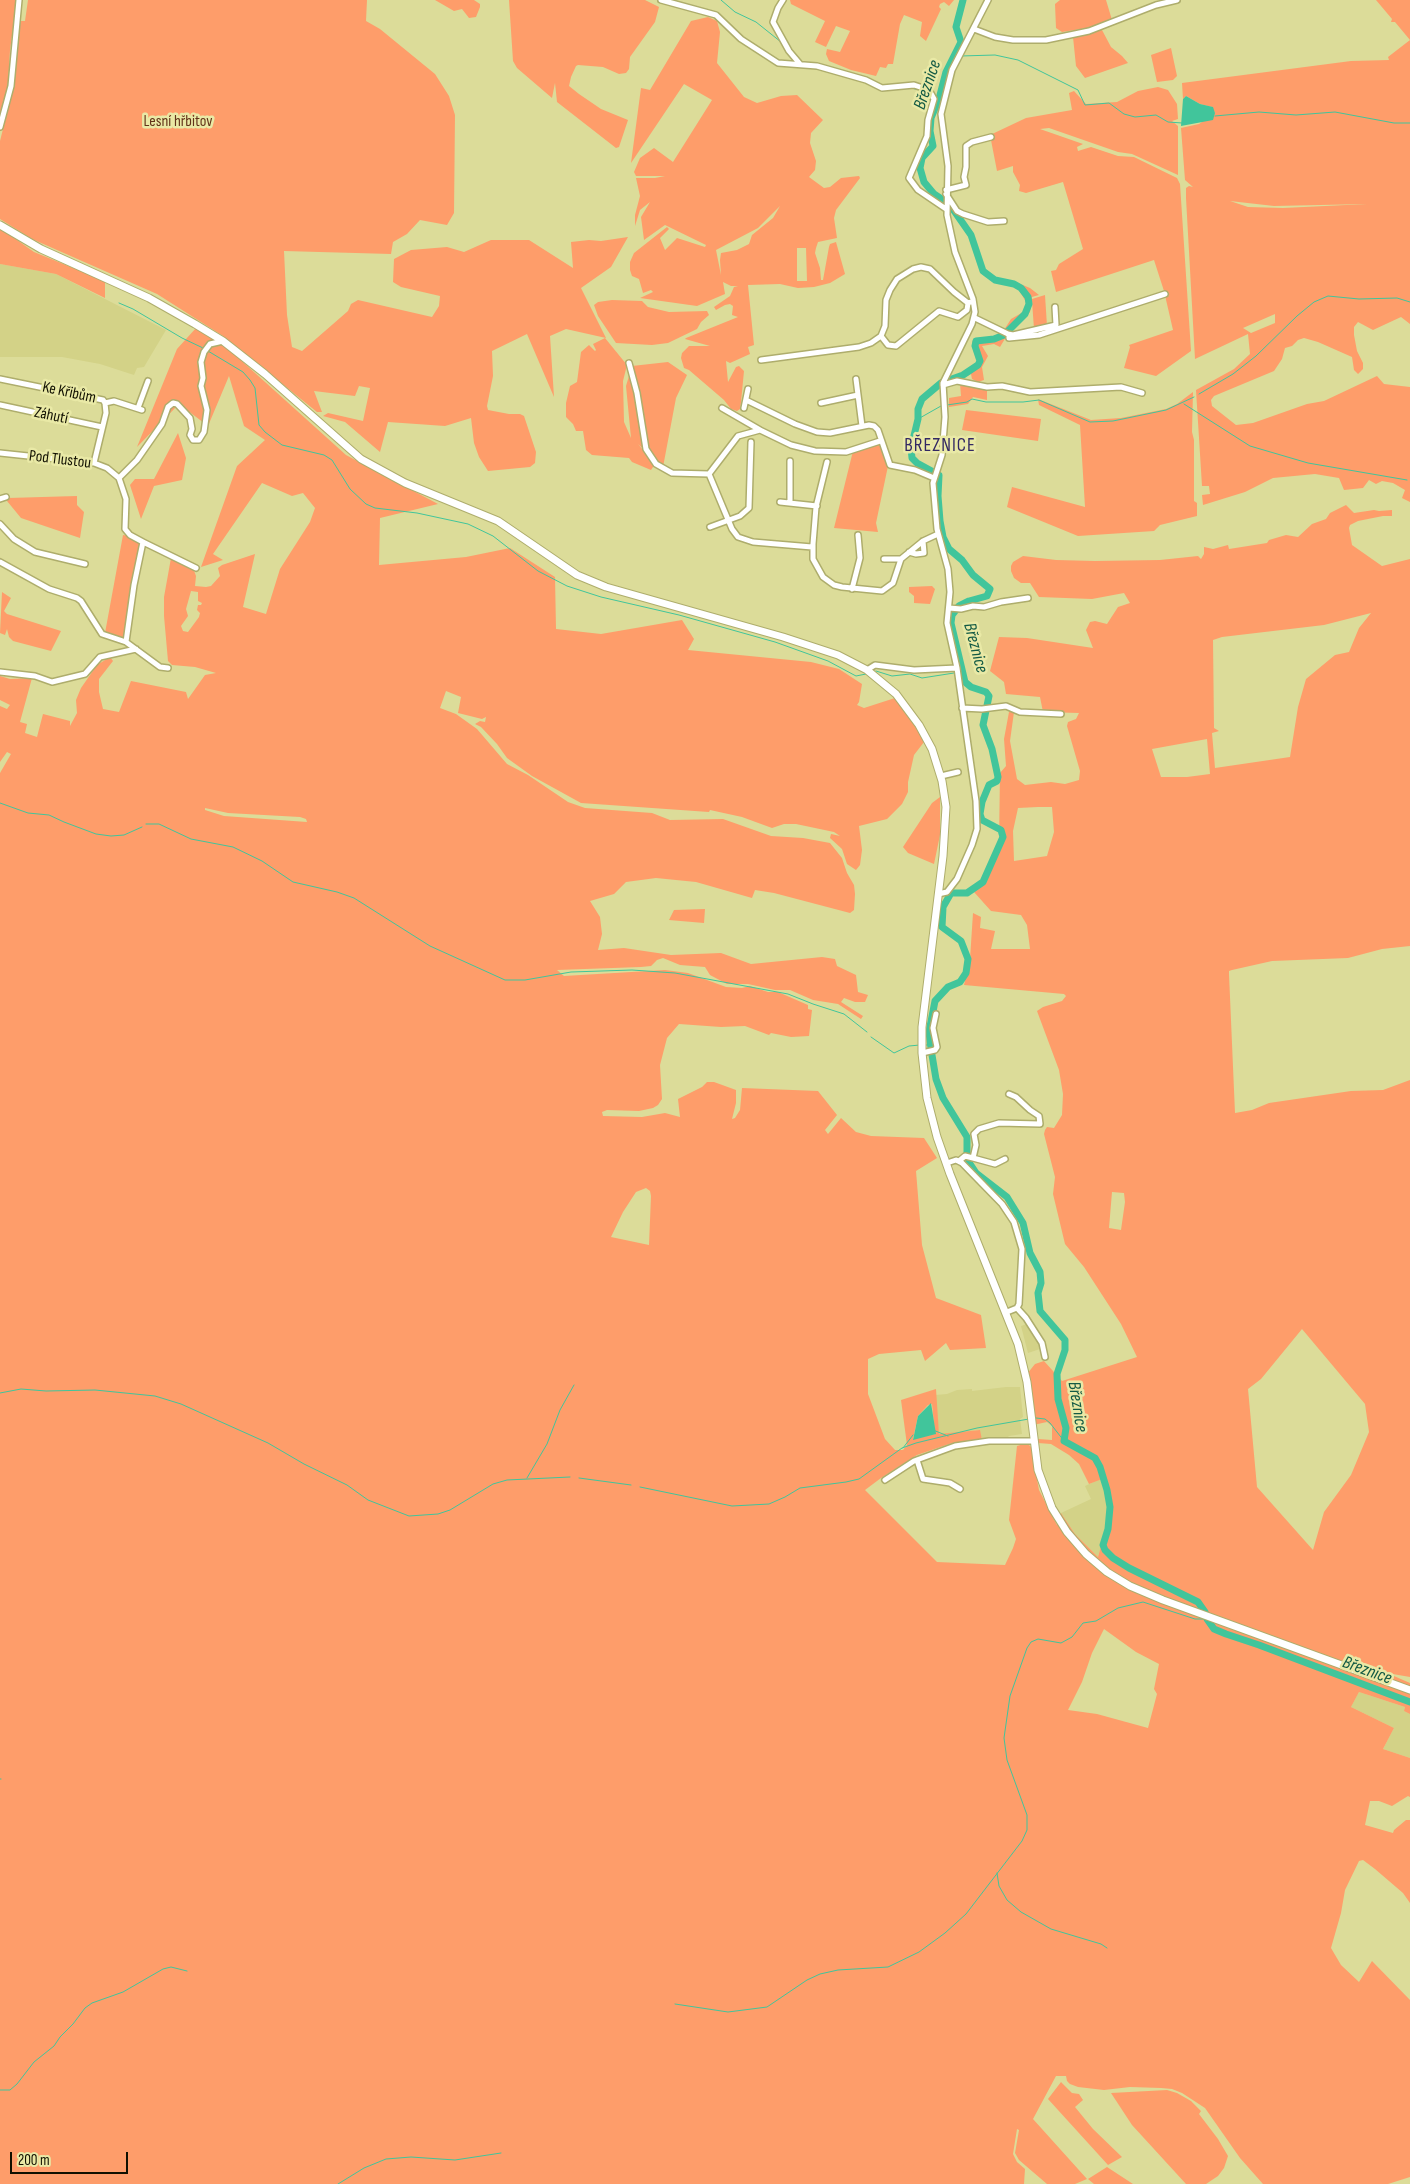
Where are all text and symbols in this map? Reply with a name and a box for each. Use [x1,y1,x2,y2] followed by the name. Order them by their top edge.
[910,57,946,113] water label: Březnice
[144,112,212,132] park label: Lesní hřbitov
[40,378,98,408] street label: Ke Křibům
[32,403,70,429] street label: Záhutí
[903,435,977,457] district label: BŘEZNICE
[28,447,92,473] street label: Pod Tlustou
[958,621,992,675] water label: Březnice
[1062,1380,1092,1434] water label: Březnice
[1339,1652,1395,1690] water label: Březnice
[12,2142,130,2174] scale bar
[18,2151,50,2170] text: 200 m

